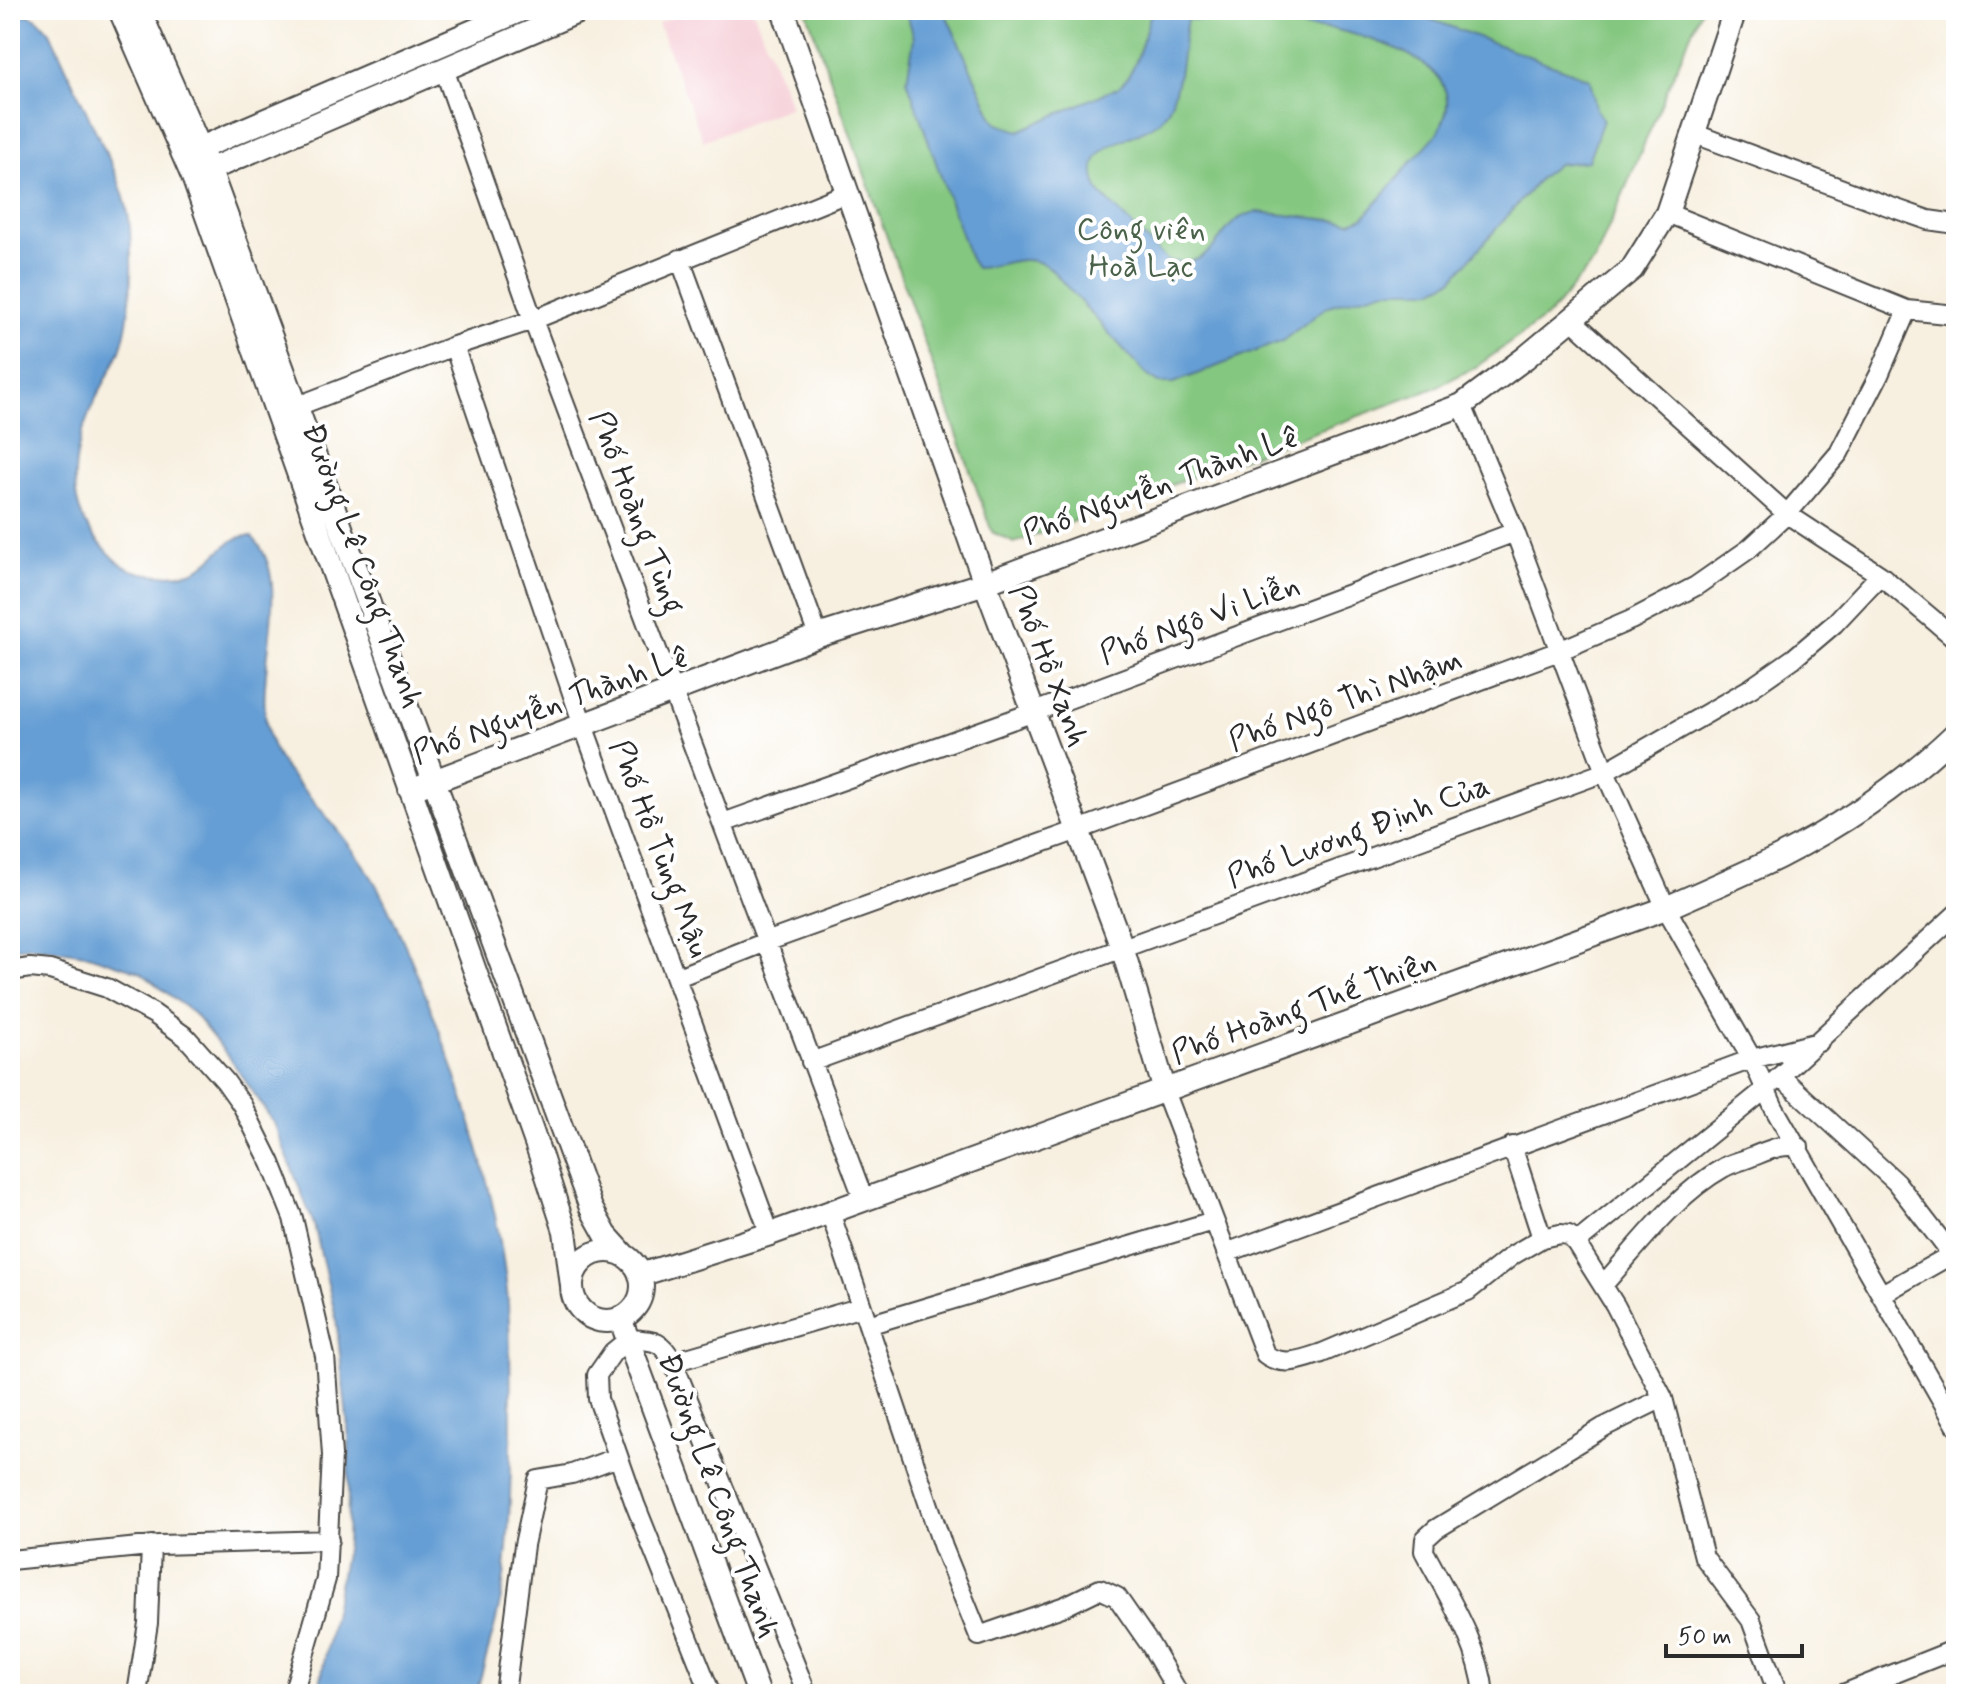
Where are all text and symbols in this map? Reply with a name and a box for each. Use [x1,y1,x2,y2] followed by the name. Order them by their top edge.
[1076,209,1206,288] park label: Công viên Hoà Lạc
[575,405,694,622] street label: Phố Hoàng Tùng
[1017,416,1306,558] street label: Phố Nguyễn Thành Lê
[288,417,433,715] street label: Đường Lê Công Thanh
[1094,564,1306,678] street label: Phố Ngô Vi Liễn
[998,578,1098,753] street label: Phố Hồ Xanh
[407,636,696,778] street label: Phố Nguyễn Thành Lê
[1223,639,1469,765] street label: Phố Ngô Thì Nhậm
[596,734,720,964] street label: Phố Hồ Tùng Mậu
[1221,765,1497,902] street label: Phố Lương Định Của
[1166,941,1443,1078] street label: Phố Hoàng Thế Thiện
[644,1347,789,1645] street label: Đường Lê Công Thanh
[1666,1608,1802,1658] scale bar
[1678,1622,1732,1653] text: 50 m

